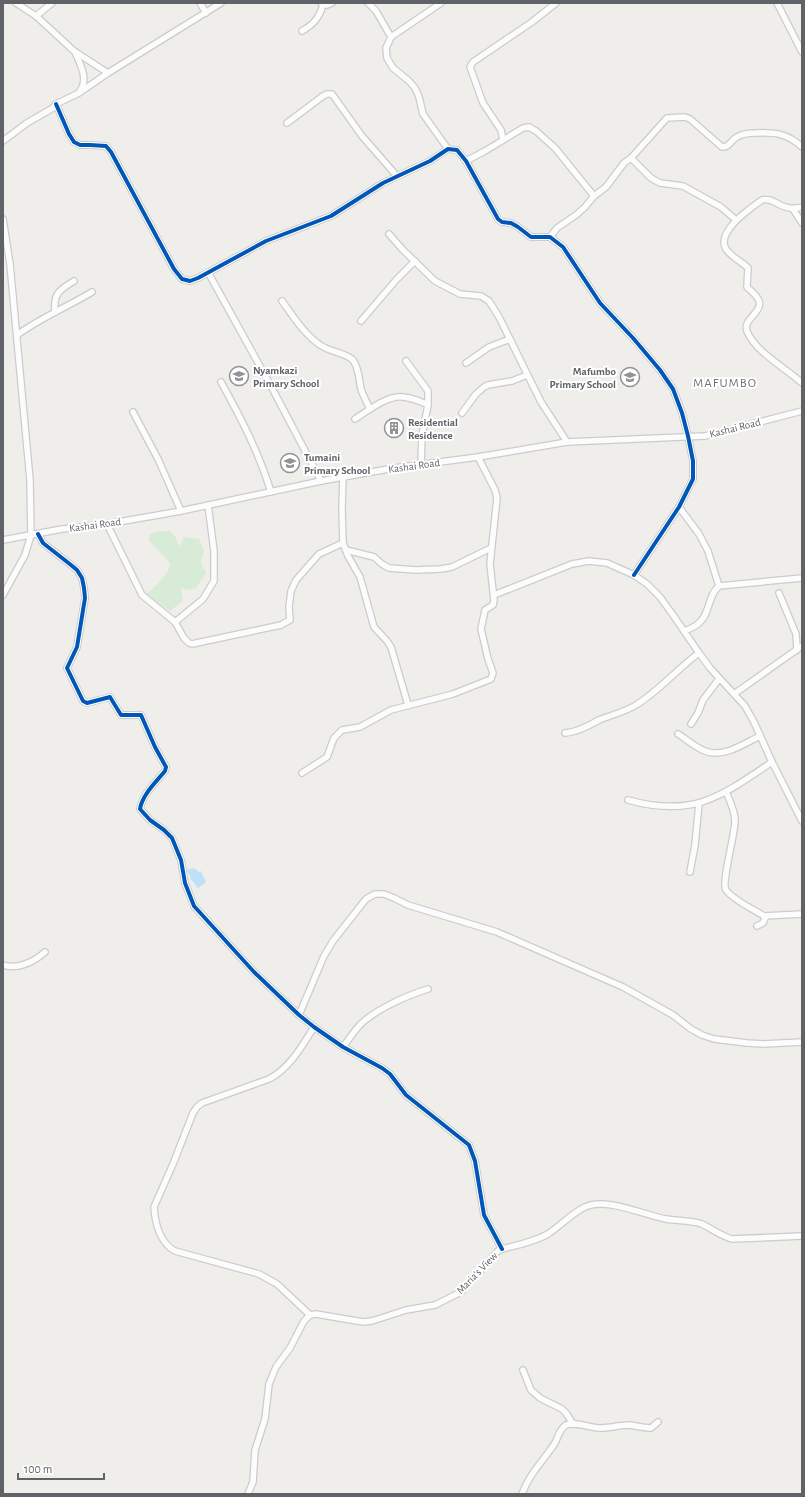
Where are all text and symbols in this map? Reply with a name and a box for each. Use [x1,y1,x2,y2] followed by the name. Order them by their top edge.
[228,365,250,387] school or university icon: Nyamkazi Primary School
[253,365,320,389] place label: Nyamkazi Primary School
[550,366,617,390] place label: Mafumbo Primary School
[619,366,641,388] school or university icon: Mafumbo Primary School
[693,377,757,390] district label: MAFUMBO
[708,416,762,440] street label: Kashai Road
[383,417,405,439] building icon: Residential Residence
[408,417,458,441] place label: Residential Residence
[279,452,301,474] school or university icon: Tumaini Primary School
[304,452,371,476] place label: Tumaini Primary School
[387,457,441,475] street label: Kashai Road
[68,516,122,534] street label: Kashai Road
[454,1249,500,1296] street label: Maria's View
[18,1455,104,1481] scale bar
[24,1463,52,1475] text: 100 m

